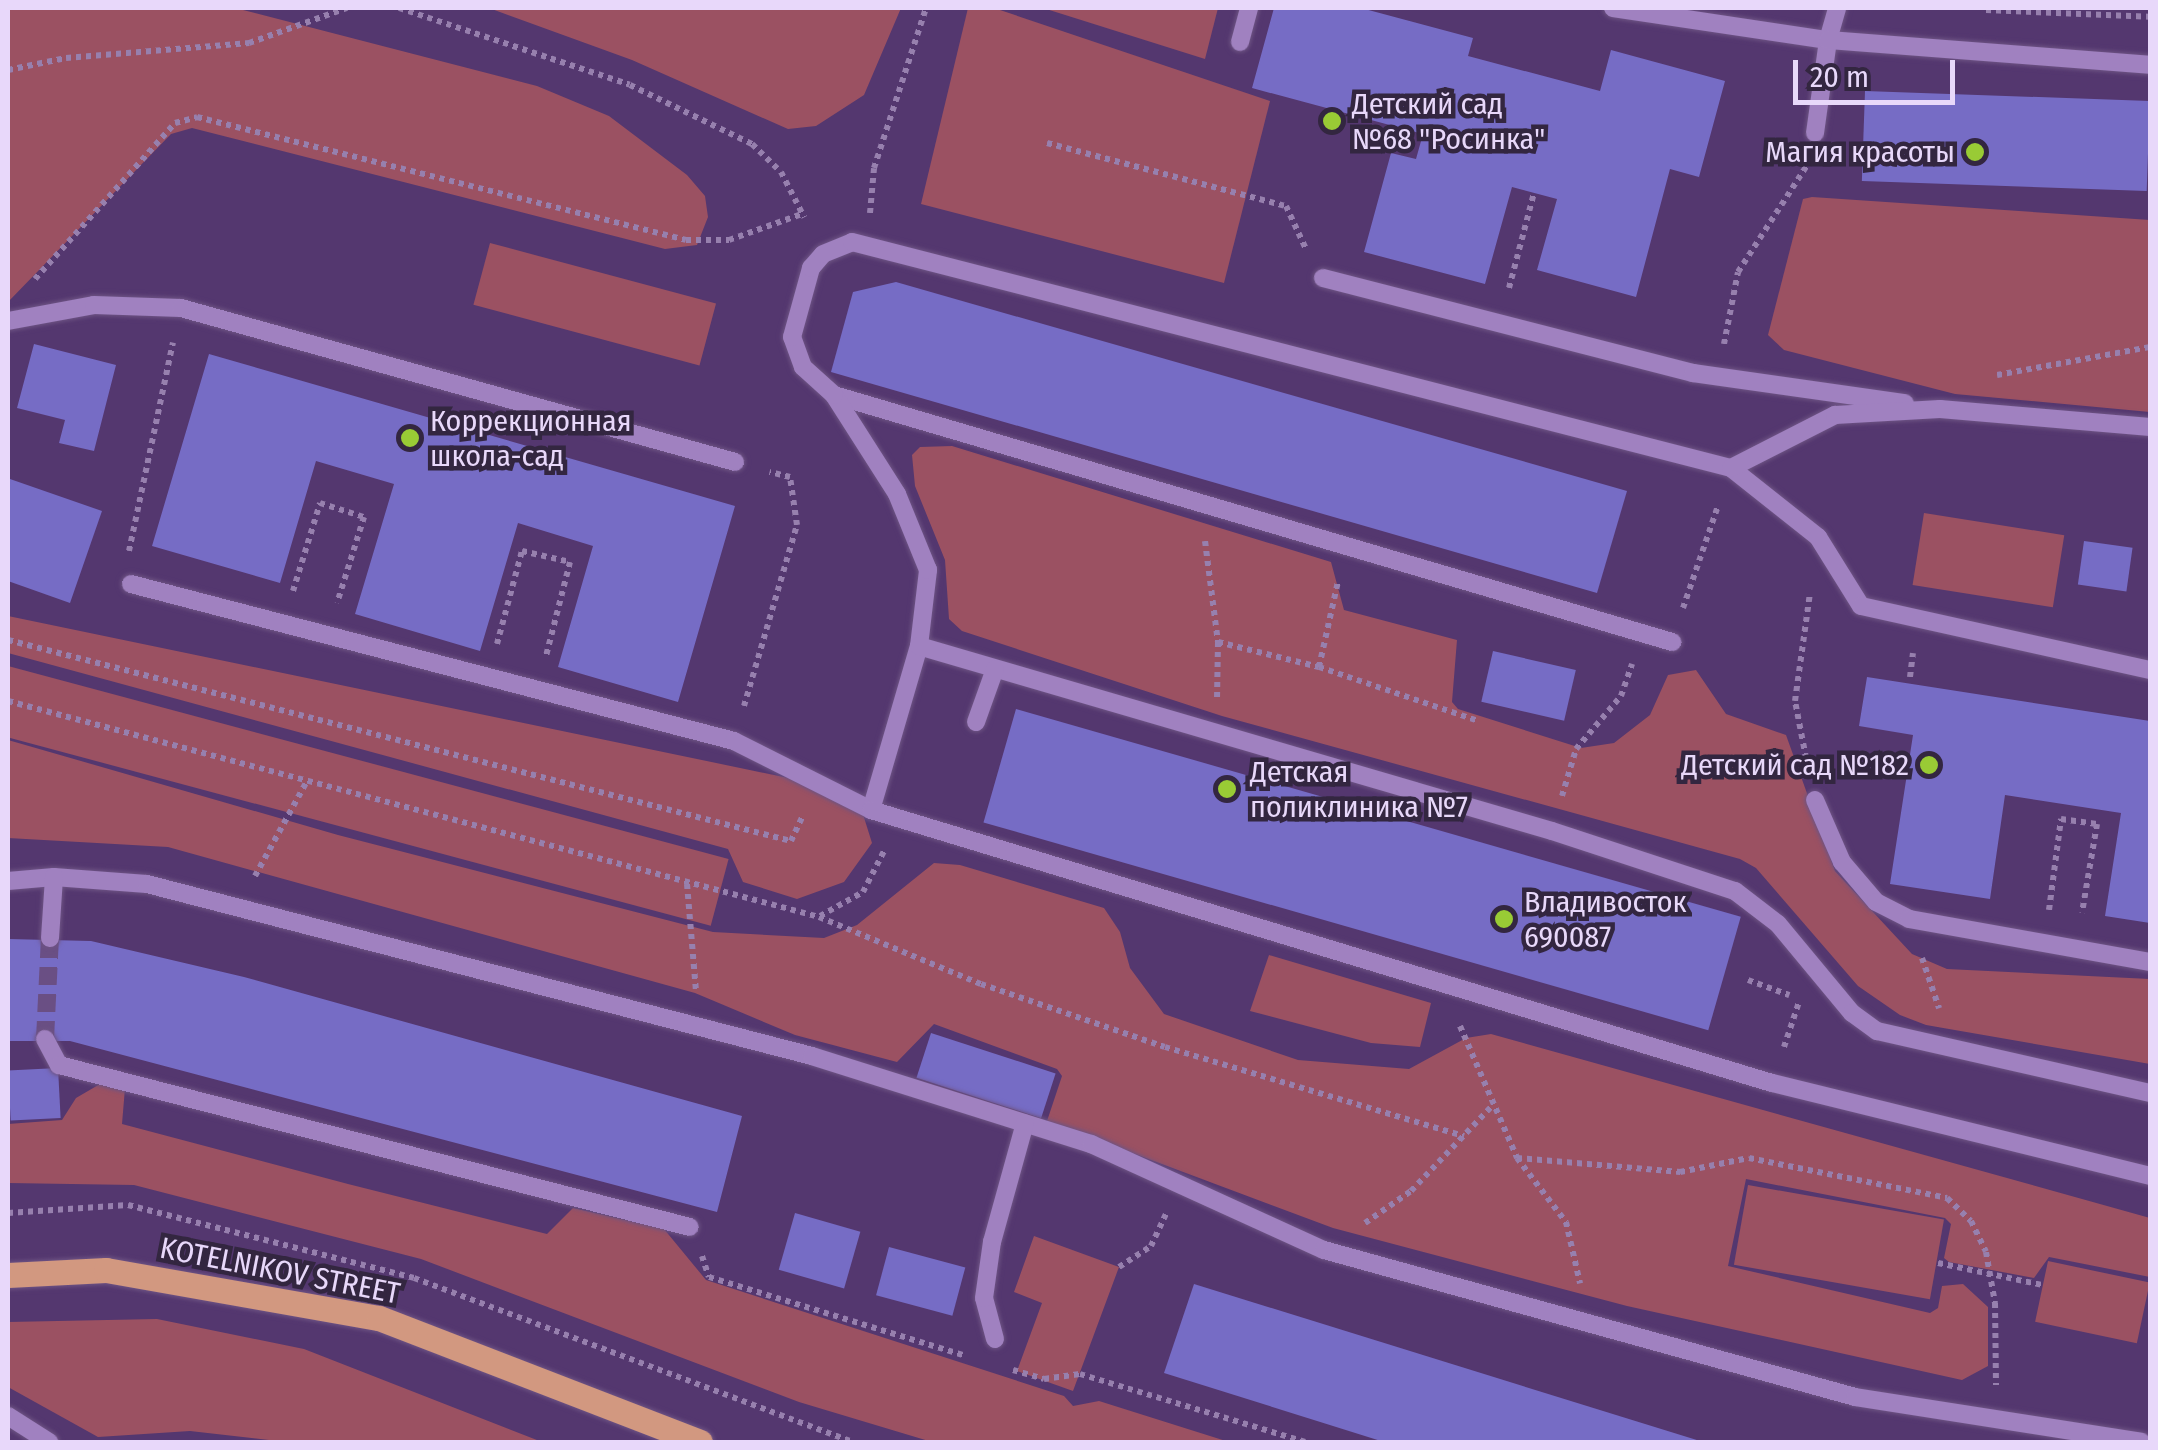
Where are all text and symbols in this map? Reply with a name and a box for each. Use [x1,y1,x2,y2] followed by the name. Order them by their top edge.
[1798,40,1960,102] scale bar
[1810,59,1869,95] text: 20 m
[1352,86,1545,156] place label: Детский сад №68 "Росинка"
[1321,110,1343,132] marker: Детский сад №68 "Росинка"
[1765,134,1955,170] place label: Магия красоты
[1964,141,1986,163] marker: Магия красоты
[430,403,632,474] place label: Коррекционная школа-сад
[399,427,421,449] marker: Коррекционная школа-сад
[1681,747,1909,783] place label: Детский сад №182
[1250,754,1468,824] place label: Детская поликлиника №7
[1918,754,1940,776] marker: Детский сад №182
[1214,776,1240,802] marker: Детская поликлиника №7
[1524,884,1687,954] place label: Владивосток 690087
[1493,908,1515,930] marker: Владивосток 690087
[157,1230,403,1312] street label: KOTELNIKOV STREET

